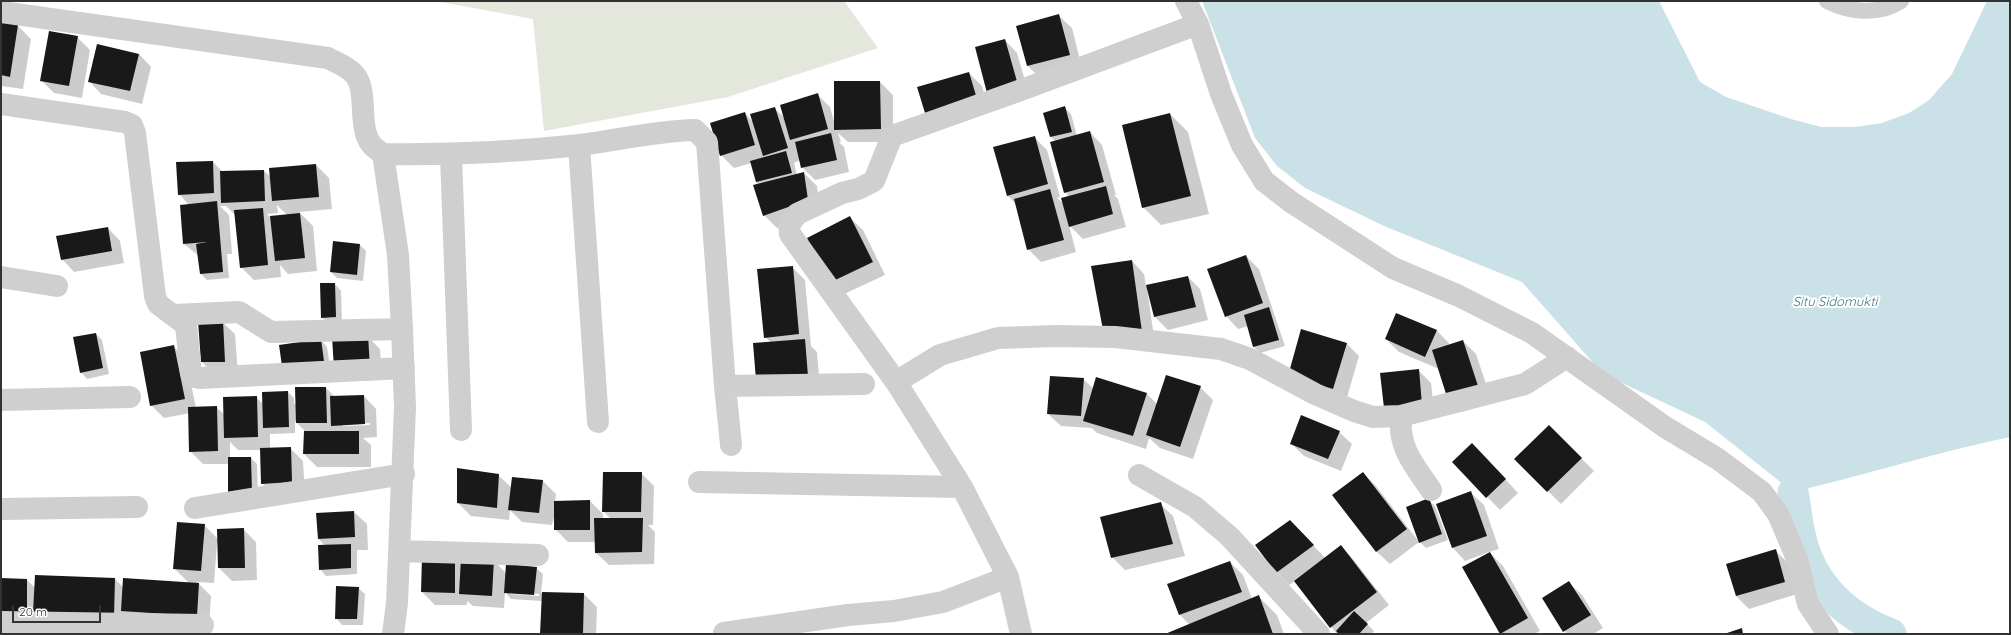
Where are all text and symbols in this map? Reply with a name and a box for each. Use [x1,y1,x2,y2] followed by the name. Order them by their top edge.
[1793,294,1877,310] water label: Situ Sidomukti
[14,597,103,623] scale bar
[19,604,47,619] text: 20 m

